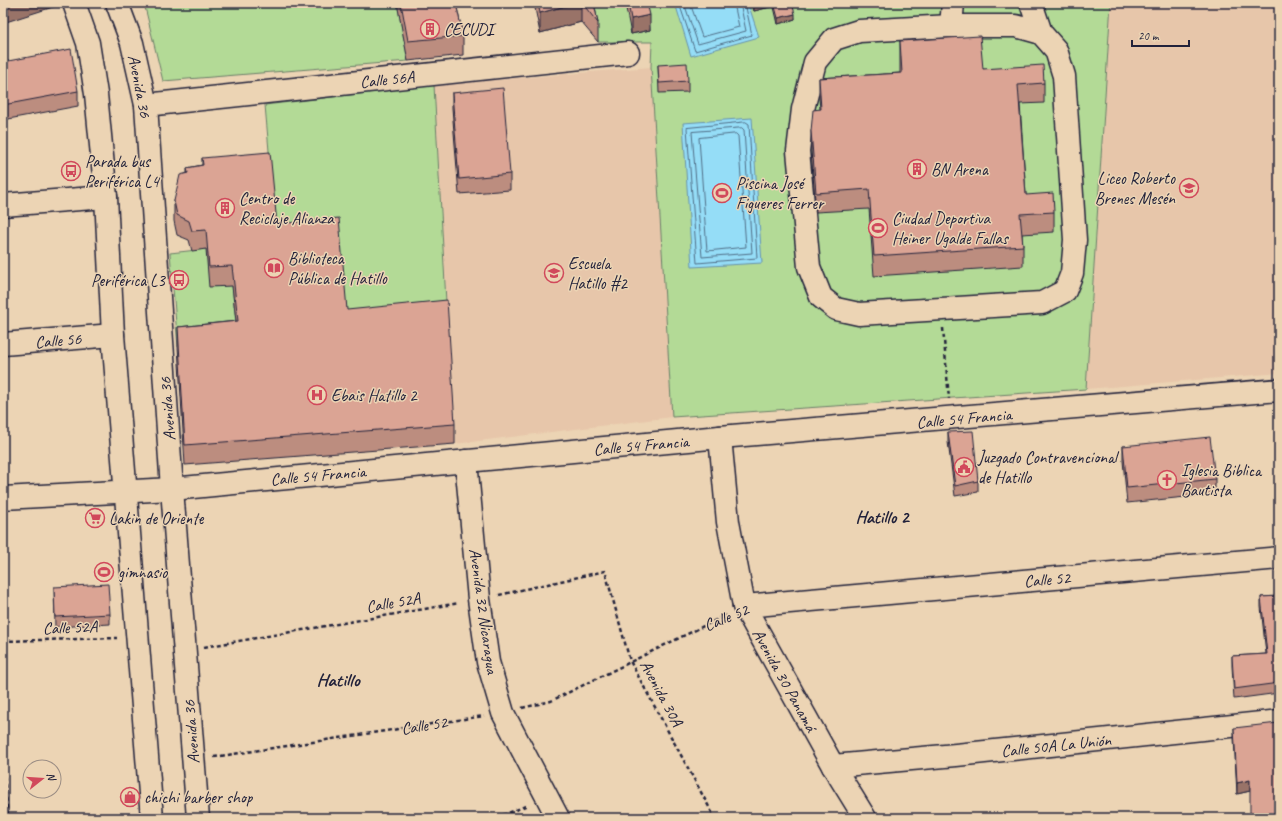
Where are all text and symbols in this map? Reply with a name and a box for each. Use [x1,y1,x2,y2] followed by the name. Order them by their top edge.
[419,18,441,40] building icon: CECUDI
[444,19,497,40] place label: CECUDI
[1132,22,1189,48] scale bar
[1138,28,1160,44] text: 20 m
[123,53,156,121] street label: Avenida 36
[359,66,417,93] street label: Calle 56A
[85,151,161,192] place label: Parada bus Periférica L4
[906,158,928,180] building icon: BN Arena
[931,159,989,180] place label: BN Arena
[60,160,82,182] bus stop icon: Parada bus Periférica L4
[1095,168,1176,209] place label: Liceo Roberto Brenes Mesén
[736,173,825,214] place label: Piscina José Figueres Ferrer
[1178,177,1200,199] school or university icon: Liceo Roberto Brenes Mesén
[711,182,733,204] sports icon: Piscina José Figueres Ferrer
[239,188,335,229] place label: Centro de Reciclaje Alianza
[214,197,236,219] building icon: Centro de Reciclaje Alianza
[892,208,1009,249] place label: Ciudad Deportiva Heiner Ugalde Fallas
[867,217,889,239] sports icon: Ciudad Deportiva Heiner Ugalde Fallas
[288,248,388,289] place label: Biblioteca Pública de Hatillo
[568,253,628,294] place label: Escuela Hatillo #2
[263,257,285,279] library icon: Biblioteca Pública de Hatillo
[543,262,565,284] school or university icon: Escuela Hatillo #2
[168,269,190,291] bus stop icon: Periférica L3
[91,270,166,291] place label: Periférica L3
[34,328,83,353] street label: Calle 56
[155,375,180,441] street label: Avenida 36
[306,384,328,406] hospital icon: Ebais Hatillo 2
[331,385,418,406] place label: Ebais Hatillo 2
[916,404,1015,433] street label: Calle 54 Francia
[593,431,692,460] street label: Calle 54 Francia
[977,447,1120,488] place label: Juzgado Contravencional de Hatillo
[953,456,975,478] public building icon: Juzgado Contravencional de Hatillo
[1181,460,1263,501] place label: Iglesia Biblica Bautista
[270,461,369,490] street label: Calle 54 Francia
[1156,469,1178,491] church icon: Iglesia Biblica Bautista
[855,506,911,528] district label: Hatillo 2
[84,507,106,529] supermarket icon: Lakin de Oriente
[109,508,205,529] place label: Lakin de Oriente
[464,547,503,676] street label: Avenida 32 Nicaragua
[93,561,115,583] sports icon: gimnasio
[118,562,168,583] place label: gimnasio
[1023,567,1072,592] street label: Calle 52
[364,587,423,618] street label: Calle 52A
[701,599,753,636] street label: Calle 52
[42,616,99,639] street label: Calle 52A
[748,625,822,737] street label: Avenida 30 Panamá
[635,657,688,731] street label: Avenida 30A
[316,668,361,692] district label: Hatillo
[179,698,204,764] street label: Avenida 36
[400,711,450,739] street label: Calle 52
[1000,729,1113,762] street label: Calle 50A La Unión
[22,759,62,799] north arrow
[44,771,60,783] text: N
[119,786,141,808] shop icon: chichi barber shop
[144,787,254,808] place label: chichi barber shop

